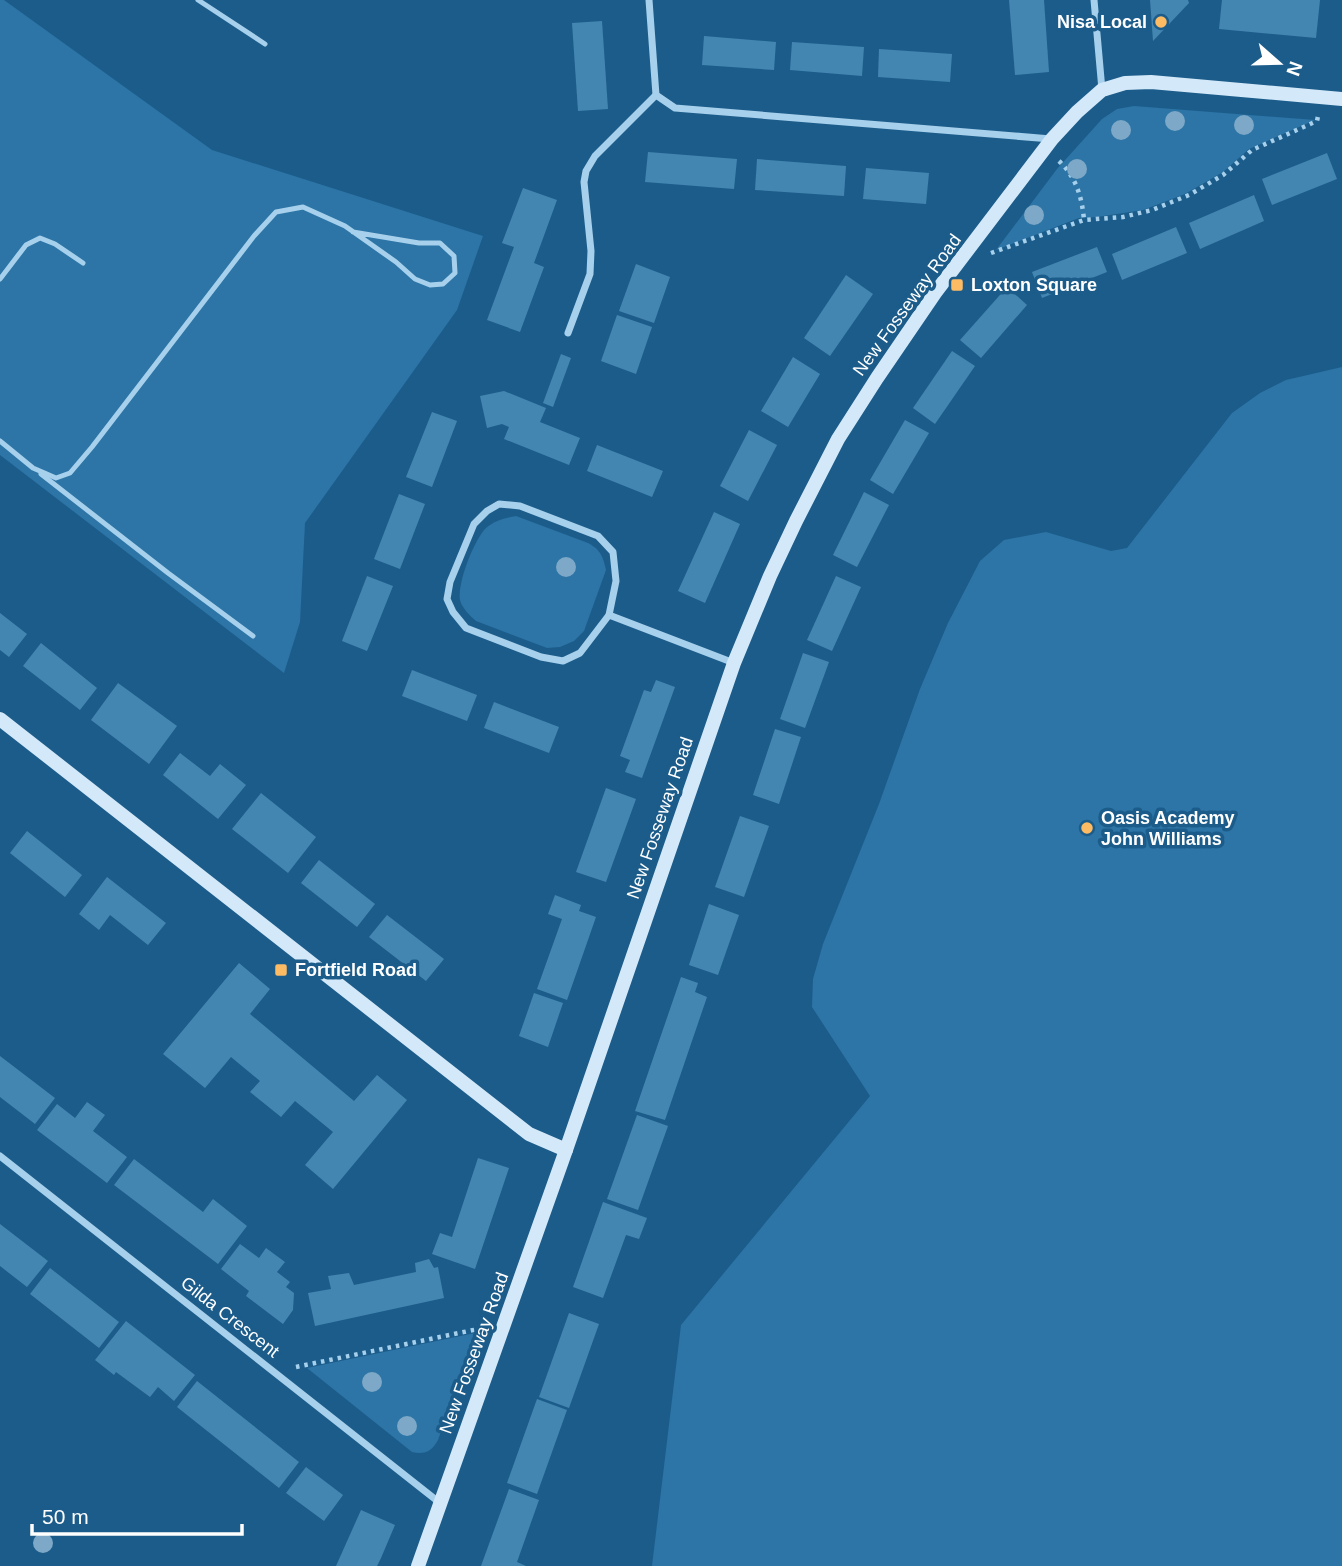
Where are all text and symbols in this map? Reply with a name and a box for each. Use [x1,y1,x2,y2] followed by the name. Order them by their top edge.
[1057,12,1147,32] place label: Nisa Local
[1153,14,1169,30] marker: Nisa Local
[1244,28,1314,98] north arrow
[1282,59,1307,79] text: N
[849,230,965,380] street label: New Fosseway Road
[971,275,1097,295] place label: Loxton Square
[949,277,965,293] marker: Loxton Square
[623,734,697,902] street label: New Fosseway Road
[1101,808,1234,849] place label: Oasis Academy John Williams
[1079,820,1095,836] marker: Oasis Academy John Williams
[295,960,417,980] place label: Fortfield Road
[273,962,289,978] marker: Fortfield Road
[436,1270,512,1436] street label: New Fosseway Road
[177,1272,283,1362] street label: Gilda Crescent
[32,1492,242,1536] scale bar
[42,1505,89,1528] text: 50 m

